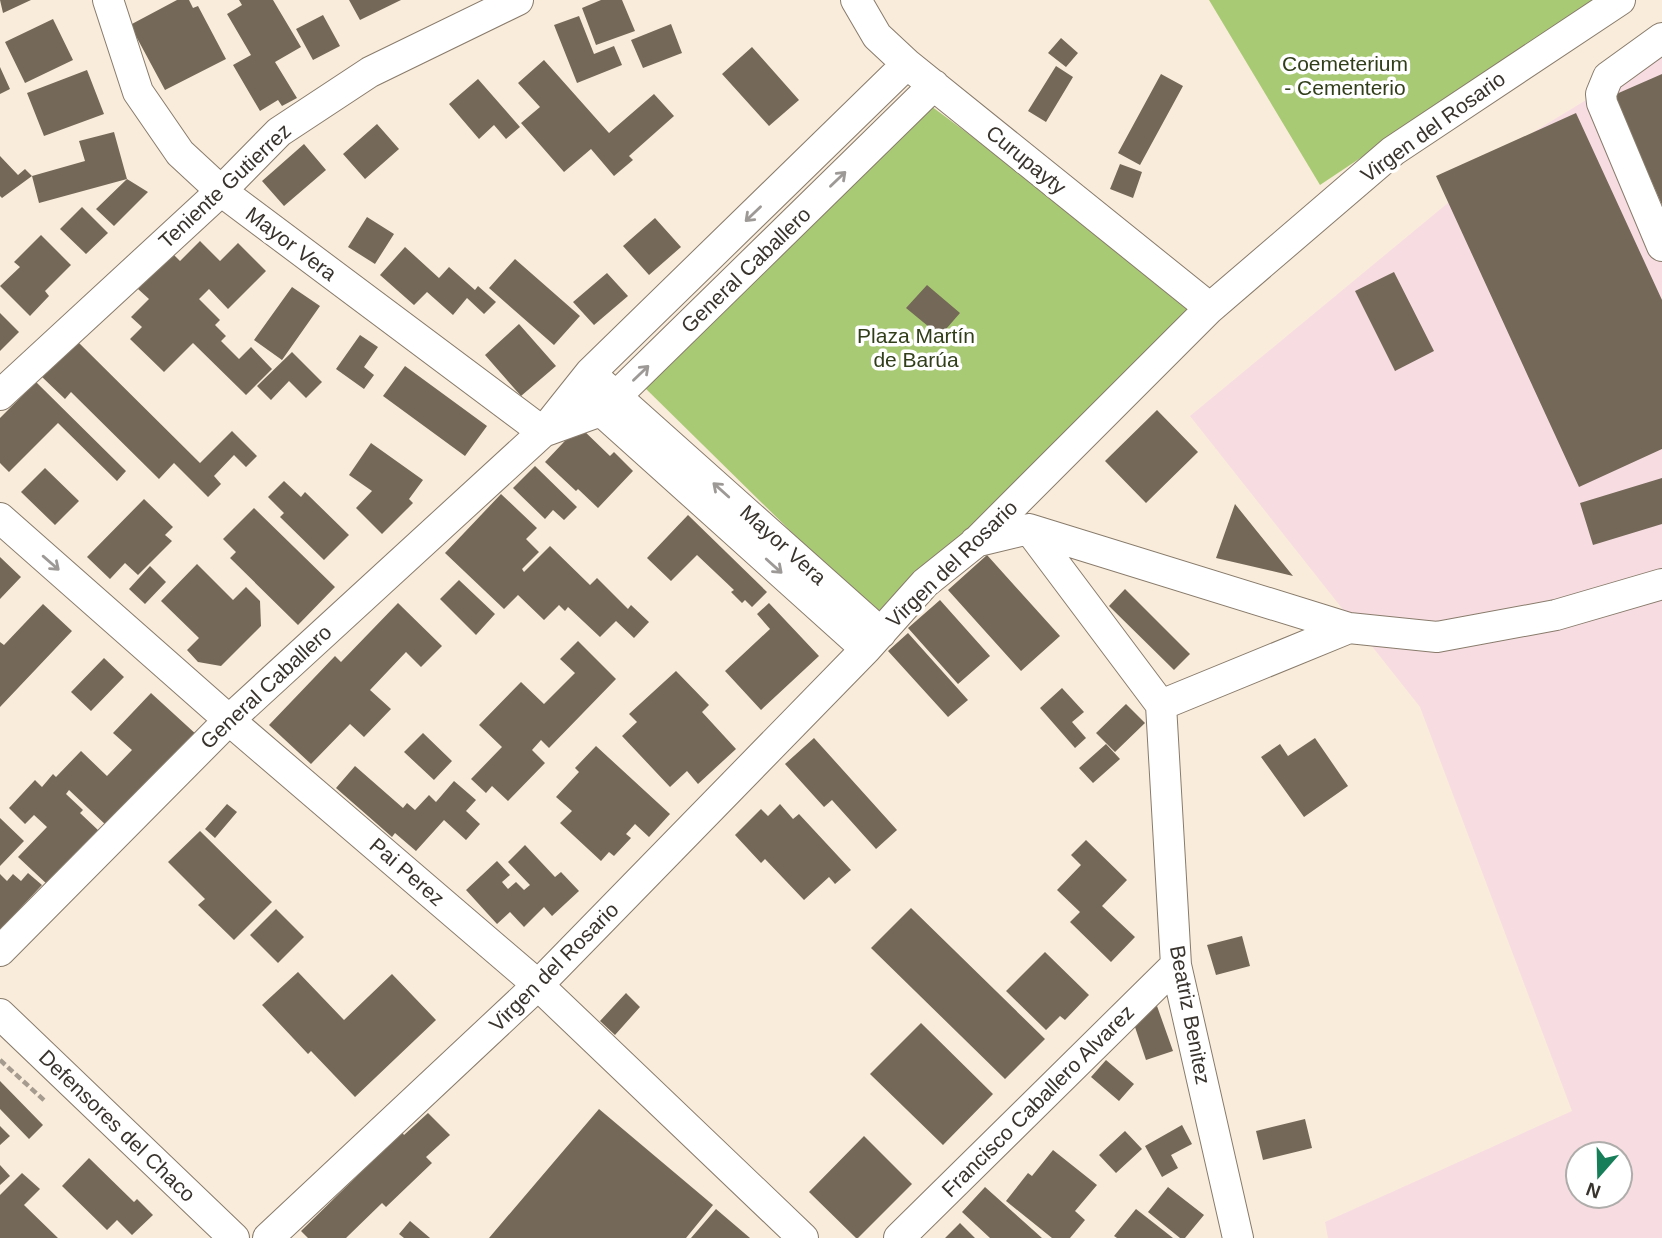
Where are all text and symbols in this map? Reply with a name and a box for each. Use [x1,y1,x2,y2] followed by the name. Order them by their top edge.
[1282,52,1408,99] park label: Coemeterium - Cementerio
[1356,67,1509,187] street label: Virgen del Rosario
[154,119,295,253] street label: Teniente Gutierrez
[982,121,1071,199] street label: Curupayty
[830,171,847,188] one-way arrow
[241,202,341,285] street label: Mayor Vera
[676,202,815,337] street label: General Caballero
[745,206,762,223] one-way arrow
[857,324,975,371] park label: Plaza Martín de Barúa
[632,364,649,381] one-way arrow
[712,482,730,498] one-way arrow
[882,495,1022,632] street label: Virgen del Rosario
[736,500,831,589] street label: Mayor Vera
[42,555,60,571] one-way arrow
[765,558,783,574] one-way arrow
[195,620,336,753] street label: General Caballero
[365,833,449,910] street label: Pai Perez
[485,898,623,1036] street label: Virgen del Rosario
[1166,943,1215,1086] street label: Beatriz Benitez
[937,1000,1138,1201] street label: Francisco Caballero Alvarez
[35,1045,200,1206] street label: Defensores del Chaco
[1564,1140,1634,1210] north arrow
[1583,1178,1603,1203] text: N

